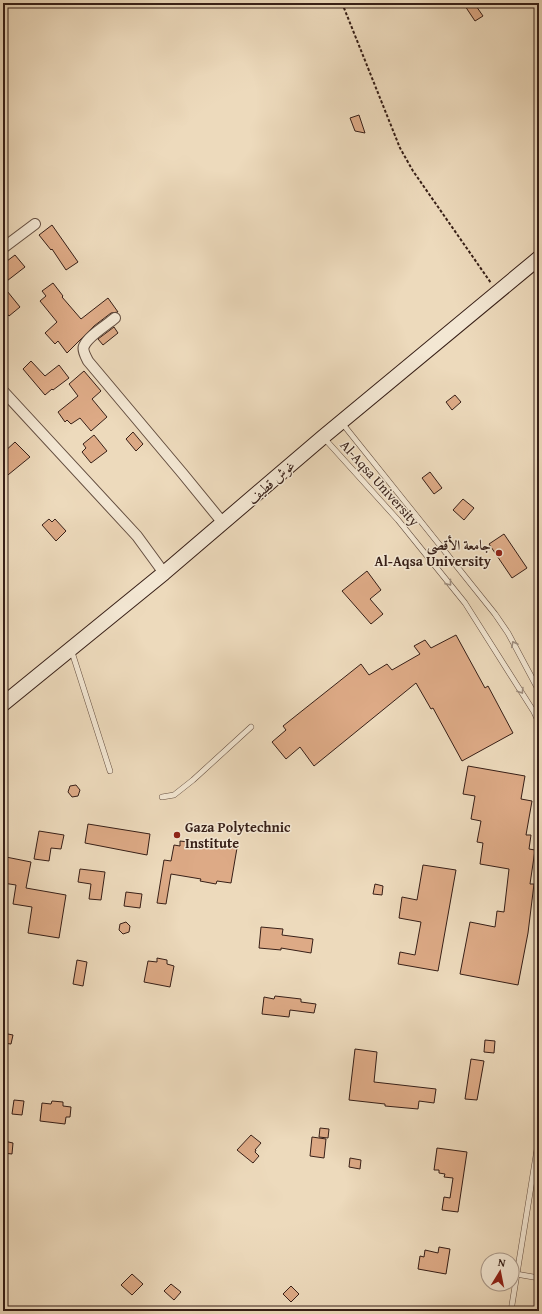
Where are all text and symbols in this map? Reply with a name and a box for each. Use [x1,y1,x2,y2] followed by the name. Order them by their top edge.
[336,436,424,530] street label: Al-Aqsa University
[243,455,299,509] street label: غوش قطيف
[375,535,492,571] place label: جامعة الأقصى Al-Aqsa University
[494,548,504,558] marker: جامعة الأقصى Al-Aqsa University
[445,579,452,586] one-way arrow
[511,641,519,648] one-way arrow
[516,687,524,694] one-way arrow
[185,817,291,853] place label: Gaza Polytechnic Institute
[172,830,182,840] marker: Gaza Polytechnic Institute
[480,1252,520,1292] north arrow
[497,1254,507,1271] text: N

